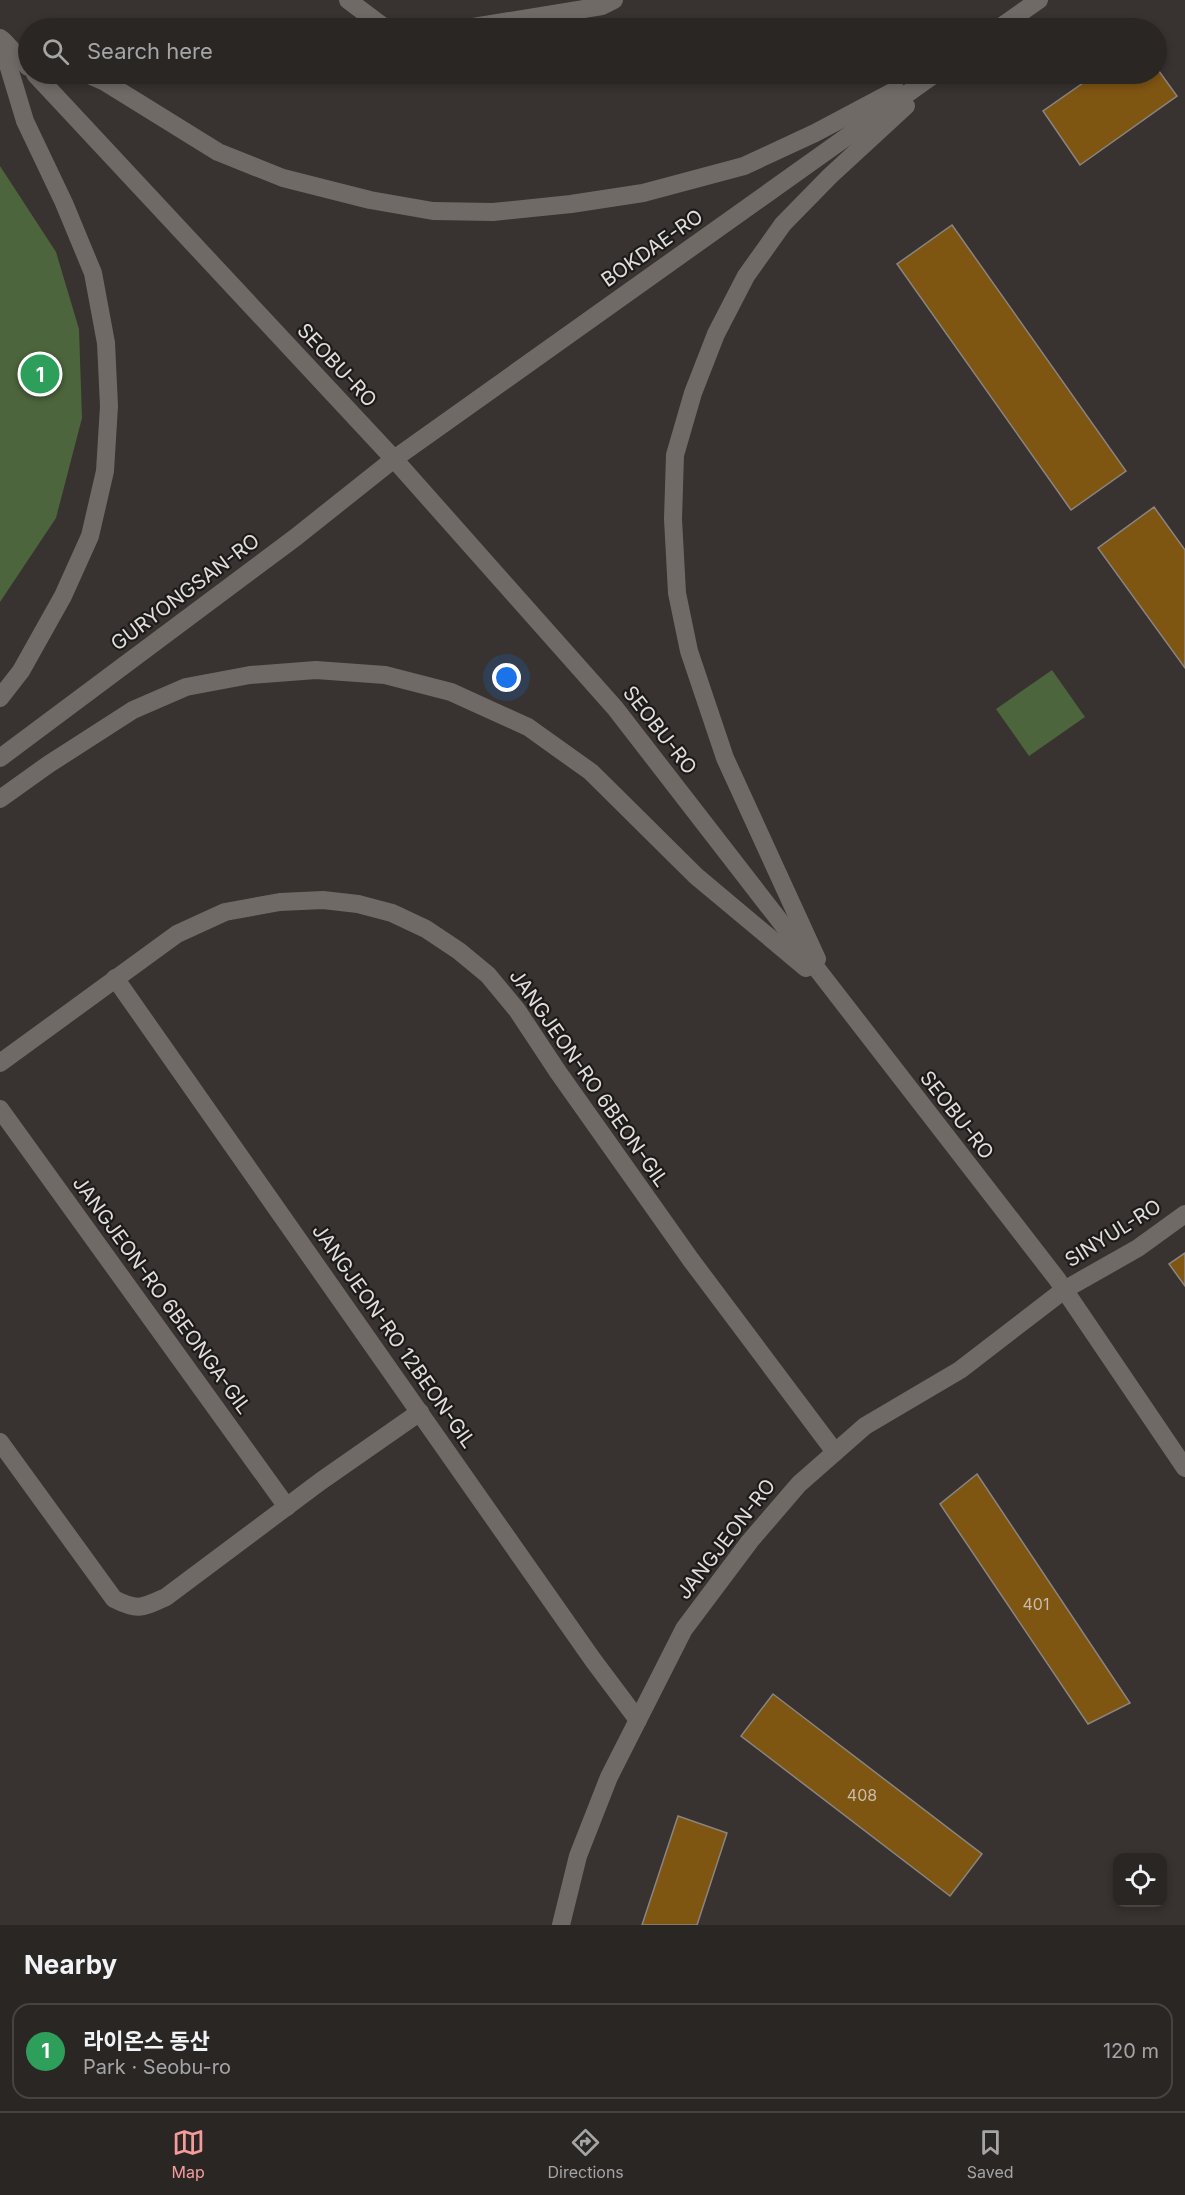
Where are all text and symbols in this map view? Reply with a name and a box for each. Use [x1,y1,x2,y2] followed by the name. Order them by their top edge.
[18,18,1167,84] search box
[39,35,72,68] icon: search
[87,38,213,64] text: Search here
[596,204,708,292] street label: BOKDAE-RO
[292,318,382,412] street label: SEOBU-RO
[20,352,60,397] pin: 1
[106,528,264,656] street label: GURYONGSAN-RO
[492,663,521,692] your location
[618,681,702,779] street label: SEOBU-RO
[505,965,673,1191] street label: JANGJEON-RO 6BEON-GIL
[915,1066,999,1164] street label: SEOBU-RO
[68,1171,256,1419] street label: JANGJEON-RO 6BEONGA-GIL
[1061,1194,1165,1272] street label: SINYUL-RO
[307,1219,481,1453] street label: JANGJEON-RO 12BEON-GIL
[672,1474,780,1604] street label: JANGJEON-RO
[1023,1594,1049,1614] house number: 401
[847,1785,877,1805] house number: 408
[1113,1853,1167,1907] map controls
[1113,1853,1167,1907] button: locate
[24,1949,117,1980] text: Nearby
[83,2028,210,2054] text: 라이온스 동산
[41,2039,50,2063] text: 1
[1103,2039,1159,2063] text: 120 m
[83,2055,231,2079] text: Park · Seobu-ro
[171,2126,205,2182] tab: Map
[548,2126,624,2182] tab: Directions
[967,2126,1014,2182] tab: Saved

